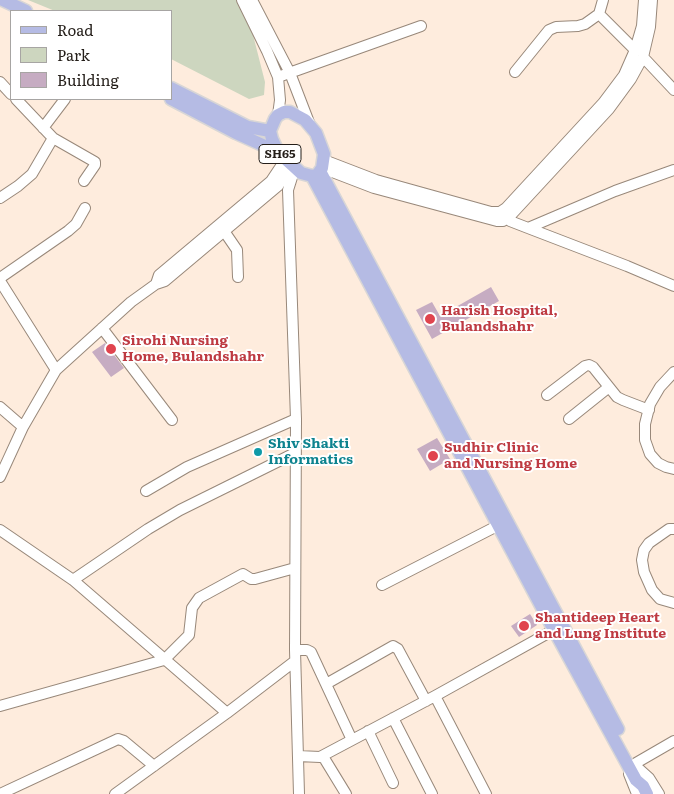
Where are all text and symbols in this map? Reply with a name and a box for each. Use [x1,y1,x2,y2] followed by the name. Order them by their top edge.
[10,10,172,100] legend
[57,18,93,41] text: Road
[57,43,90,66] text: Park
[57,68,119,91] text: Building
[259,144,301,164] road number: SH65
[441,303,558,336] place label: Harish Hospital, Bulandshahr
[423,312,437,326] marker: Harish Hospital, Bulandshahr
[122,333,264,366] place label: Sirohi Nursing Home, Bulandshahr
[104,342,118,356] marker: Sirohi Nursing Home, Bulandshahr
[268,436,353,468] place label: Shiv Shakti Informatics
[444,440,577,472] place label: Sudhir Clinic and Nursing Home
[252,446,264,458] marker: Shiv Shakti Informatics
[426,449,440,463] marker: Sudhir Clinic and Nursing Home
[535,610,666,642] place label: Shantideep Heart and Lung Institute
[517,619,531,633] marker: Shantideep Heart and Lung Institute

